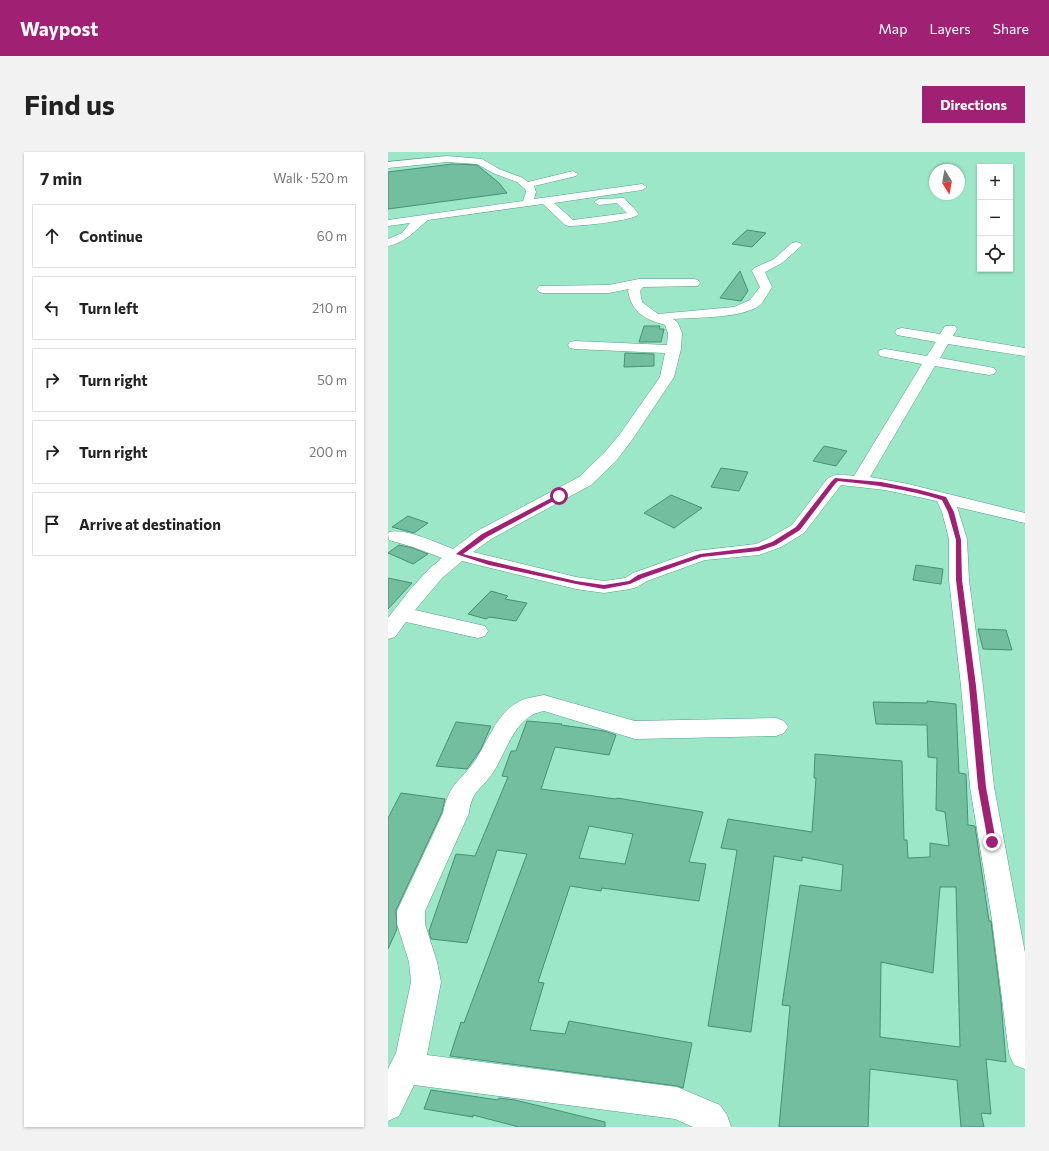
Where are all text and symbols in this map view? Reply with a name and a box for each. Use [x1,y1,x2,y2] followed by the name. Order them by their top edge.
[20,17,98,40] text: Waypost
[879,20,907,37] text: Map
[929,20,971,37] text: Layers
[993,20,1029,37] text: Share
[922,86,1025,123] button: Directions
[24,87,115,121] text: Find us
[929,164,965,200] north arrow
[977,164,1013,272] map controls
[977,164,1013,200] button: +
[40,168,82,189] text: 7 min
[273,170,348,186] text: Walk · 520 m
[977,200,1013,236] button: −
[41,225,63,247] icon: ahead
[79,227,143,245] text: Continue
[317,228,347,244] text: 60 m
[977,236,1013,272] button: locate
[41,297,63,319] icon: left
[79,299,138,317] text: Turn left
[312,300,347,316] text: 210 m
[41,369,63,391] icon: right
[79,371,148,389] text: Turn right
[317,372,347,388] text: 50 m
[41,441,63,463] icon: right
[79,443,148,461] text: Turn right
[309,444,347,460] text: 200 m
[550,487,568,505] route start
[41,513,63,535] icon: arrive
[79,515,221,533] text: Arrive at destination
[983,833,1001,851] route end

